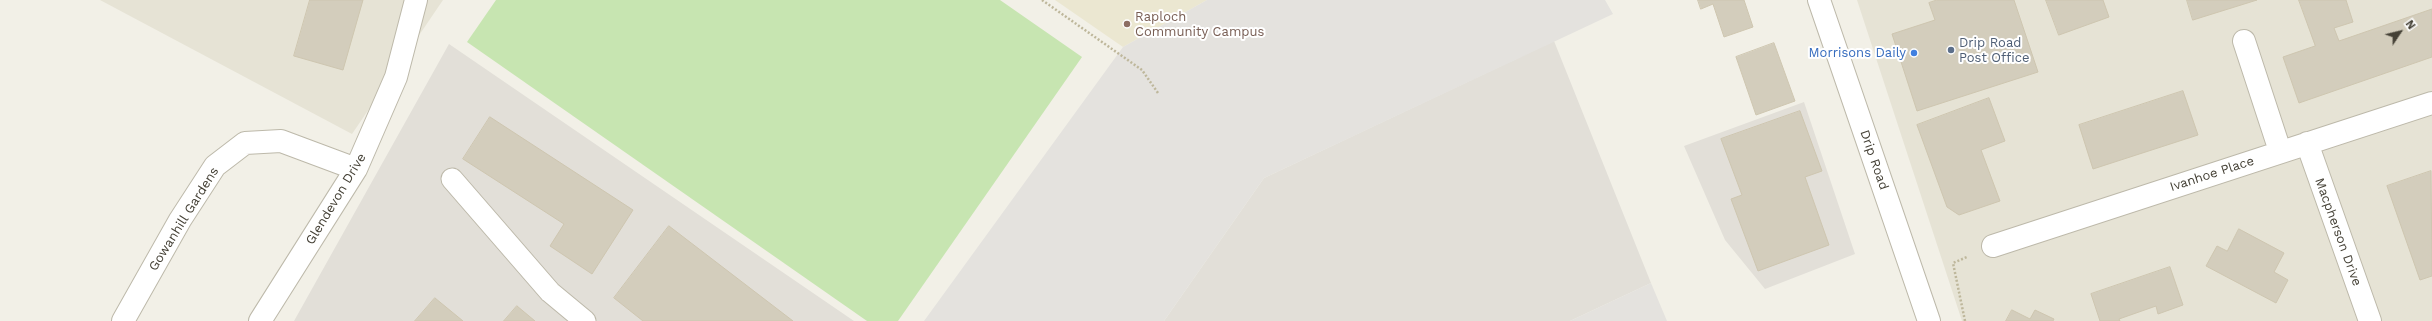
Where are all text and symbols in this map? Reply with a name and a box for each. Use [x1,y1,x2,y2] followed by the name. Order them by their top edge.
[1135,9,1264,40] place label: Raploch Community Campus
[2380,12,2420,52] north arrow
[2403,18,2418,32] text: N
[1122,19,1132,29] marker: Raploch Community Campus
[1959,35,2030,66] place label: Drip Road Post Office
[1809,45,1906,61] place label: Morrisons Daily
[1946,45,1956,55] marker: Drip Road Post Office
[1909,48,1919,58] marker: Morrisons Daily
[1856,128,1892,192] street label: Drip Road
[303,151,369,247] street label: Glendevon Drive
[2168,153,2256,195] street label: Ivanhoe Place
[146,164,222,274] street label: Gowanhill Gardens
[2311,176,2365,288] street label: Macpherson Drive

